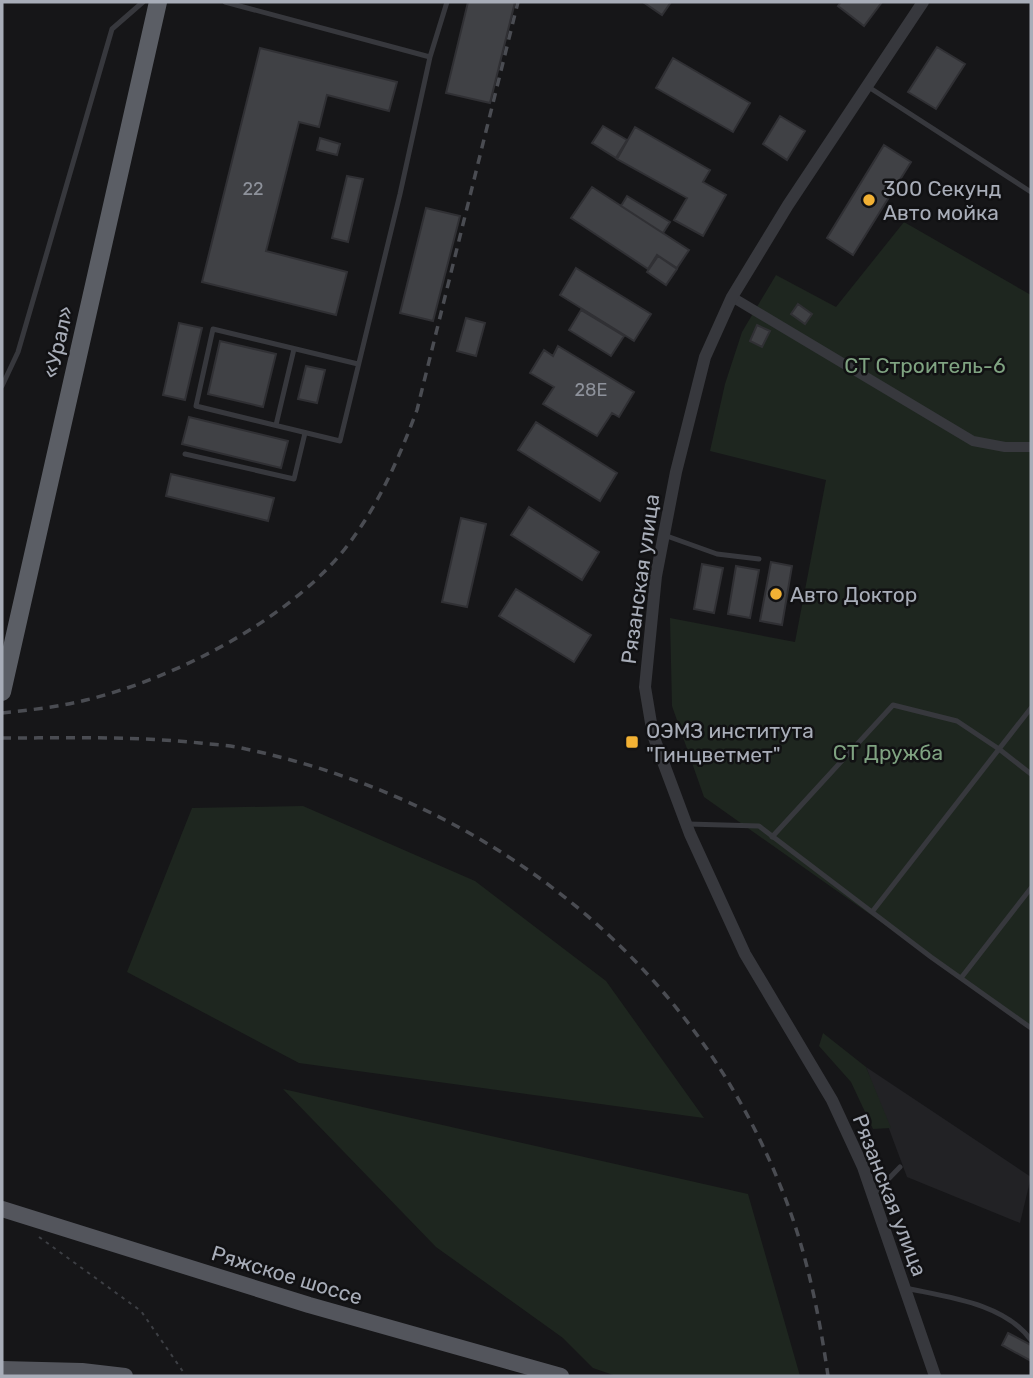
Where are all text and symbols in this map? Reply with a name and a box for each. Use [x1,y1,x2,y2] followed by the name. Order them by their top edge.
[883,176,1001,225] place label: 300 Секунд Авто мойка
[242,178,264,200] house number: 22
[861,192,877,208] marker: 300 Секунд Авто мойка
[38,303,78,381] street label: «Урал»
[844,353,1006,378] park label: СТ Строитель-6
[575,379,607,401] house number: 28Е
[616,492,664,666] street label: Рязанская улица
[790,582,917,607] place label: Авто Доктор
[768,586,784,602] marker: Авто Доктор
[646,718,814,767] place label: ОЭМЗ института "Гинцветмет"
[624,734,640,750] marker: ОЭМЗ института "Гинцветмет"
[833,740,943,765] park label: СТ Дружба
[848,1110,932,1280] street label: Рязанская улица
[208,1240,366,1310] street label: Ряжское шоссе

